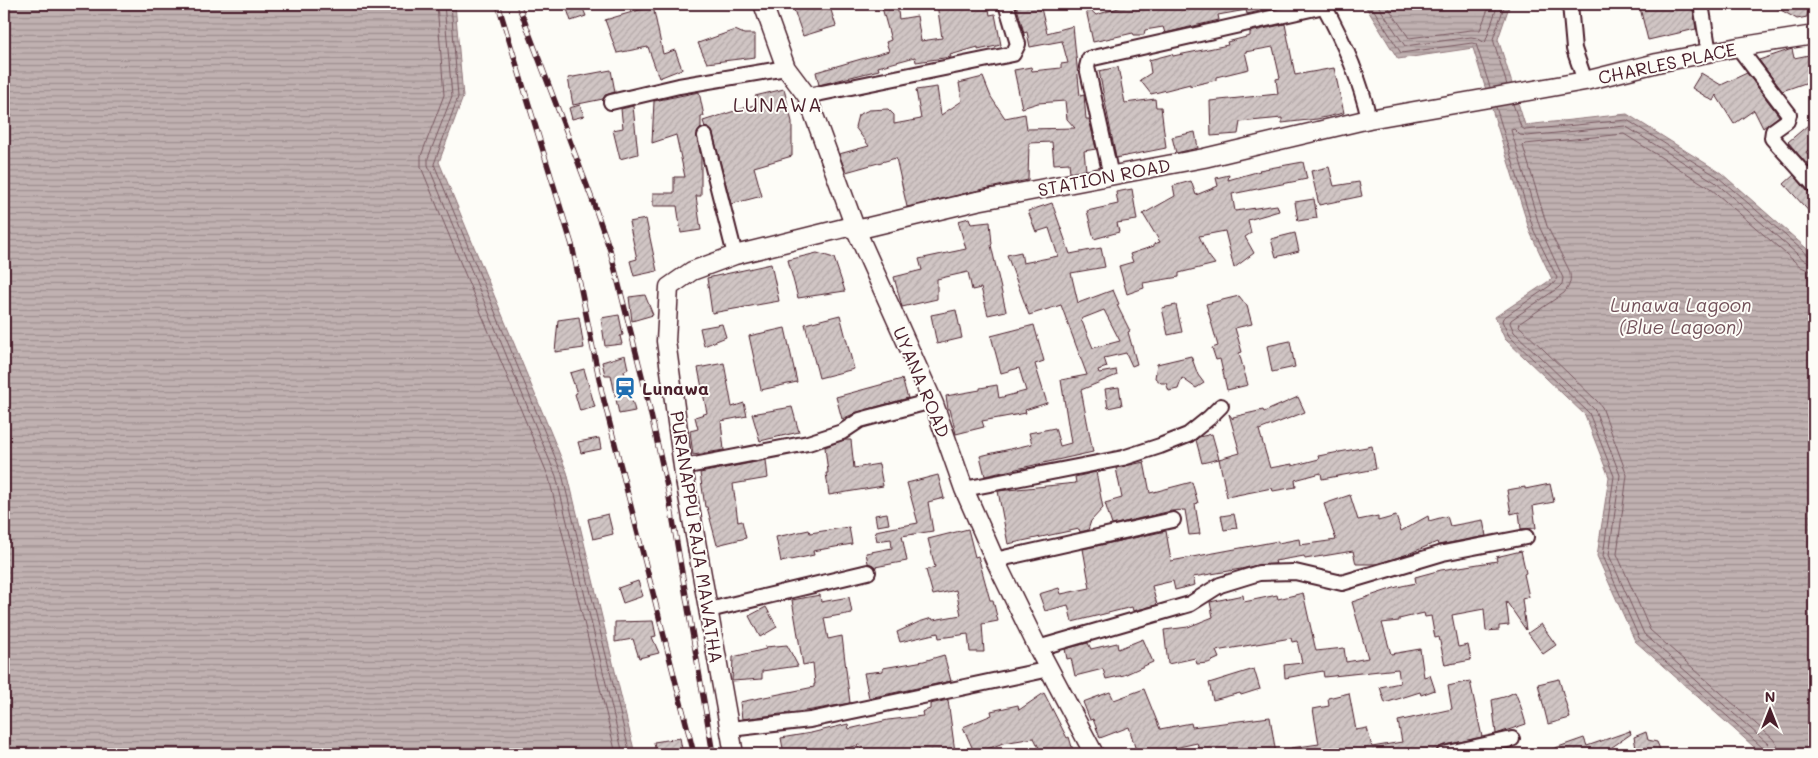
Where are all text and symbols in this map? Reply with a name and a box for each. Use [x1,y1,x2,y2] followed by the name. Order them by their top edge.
[1596,37,1738,89] street label: CHARLES PLACE
[733,91,823,117] district label: LUNAWA
[1036,152,1172,202] street label: STATION ROAD
[1610,292,1752,339] water label: Lunawa Lagoon (Blue Lagoon)
[888,323,956,441] street label: UYANA ROAD
[612,375,638,401] station icon: Lunawa
[642,376,709,400] place label: Lunawa
[665,409,729,665] street label: PURANAPPU RAJA MAWATHA
[1746,686,1796,736] north arrow
[1765,687,1775,706] text: N

